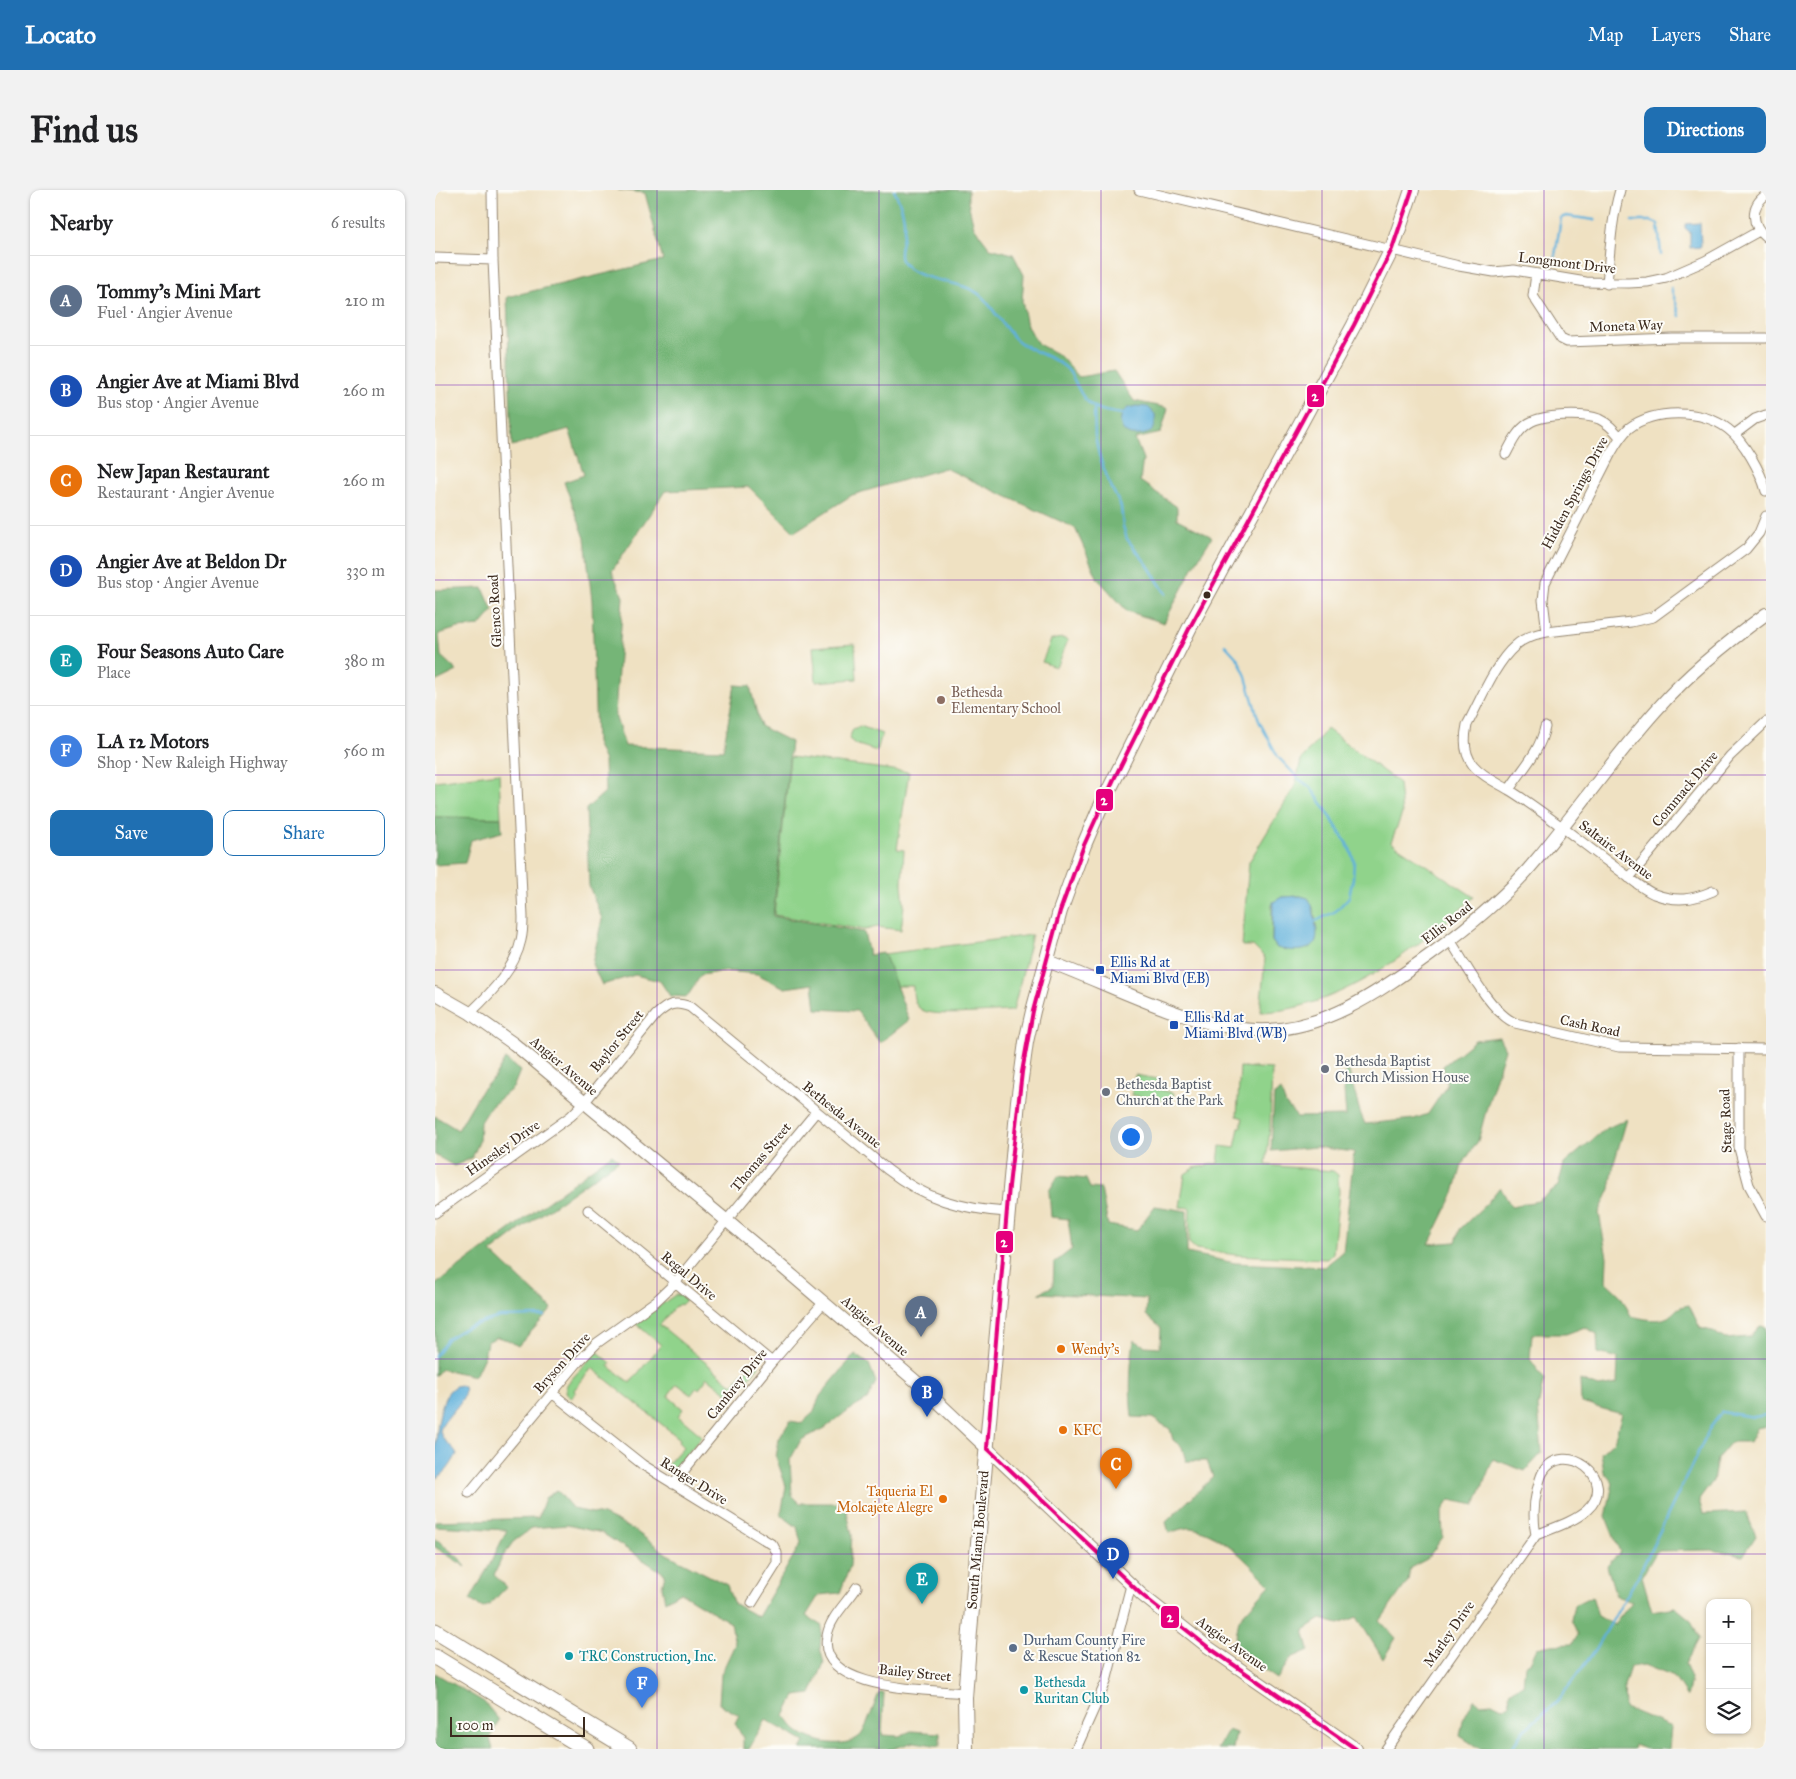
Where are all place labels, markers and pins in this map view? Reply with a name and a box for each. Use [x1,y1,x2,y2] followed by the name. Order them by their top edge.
[1202,590,1212,600] unlabelled marker
[951,684,1061,717] place label: Bethesda Elementary School
[935,694,947,706] marker: Bethesda Elementary School
[1110,954,1210,988] place label: Ellis Rd at Miami Blvd (EB)
[1094,964,1106,976] marker: Ellis Rd at Miami Blvd (EB)
[1184,1009,1287,1043] place label: Ellis Rd at Miami Blvd (WB)
[1168,1019,1180,1031] marker: Ellis Rd at Miami Blvd (WB)
[1335,1053,1469,1086] place label: Bethesda Baptist Church Mission House
[1319,1063,1331,1075] marker: Bethesda Baptist Church Mission House
[1116,1076,1224,1109] place label: Bethesda Baptist Church at the Park
[1100,1086,1112,1098] marker: Bethesda Baptist Church at the Park
[905,1296,937,1337] pin: A
[1071,1341,1119,1358] place label: Wendy's
[1055,1343,1067,1355] marker: Wendy's
[911,1376,943,1417] pin: B
[1073,1422,1102,1439] place label: KFC
[1057,1424,1069,1436] marker: KFC
[1100,1448,1132,1489] pin: C
[837,1483,933,1516] place label: Taqueria El Molcajete Alegre
[937,1493,949,1505] marker: Taqueria El Molcajete Alegre
[1097,1538,1129,1579] pin: D
[906,1563,938,1604] pin: E
[1023,1632,1145,1665] place label: Durham County Fire & Rescue Station 82
[1007,1642,1019,1654] marker: Durham County Fire & Rescue Station 82
[579,1648,716,1665] place label: TRC Construction, Inc.
[563,1650,575,1662] marker: TRC Construction, Inc.
[626,1667,658,1708] pin: F
[1034,1674,1109,1707] place label: Bethesda Ruritan Club
[1018,1684,1030,1696] marker: Bethesda Ruritan Club

